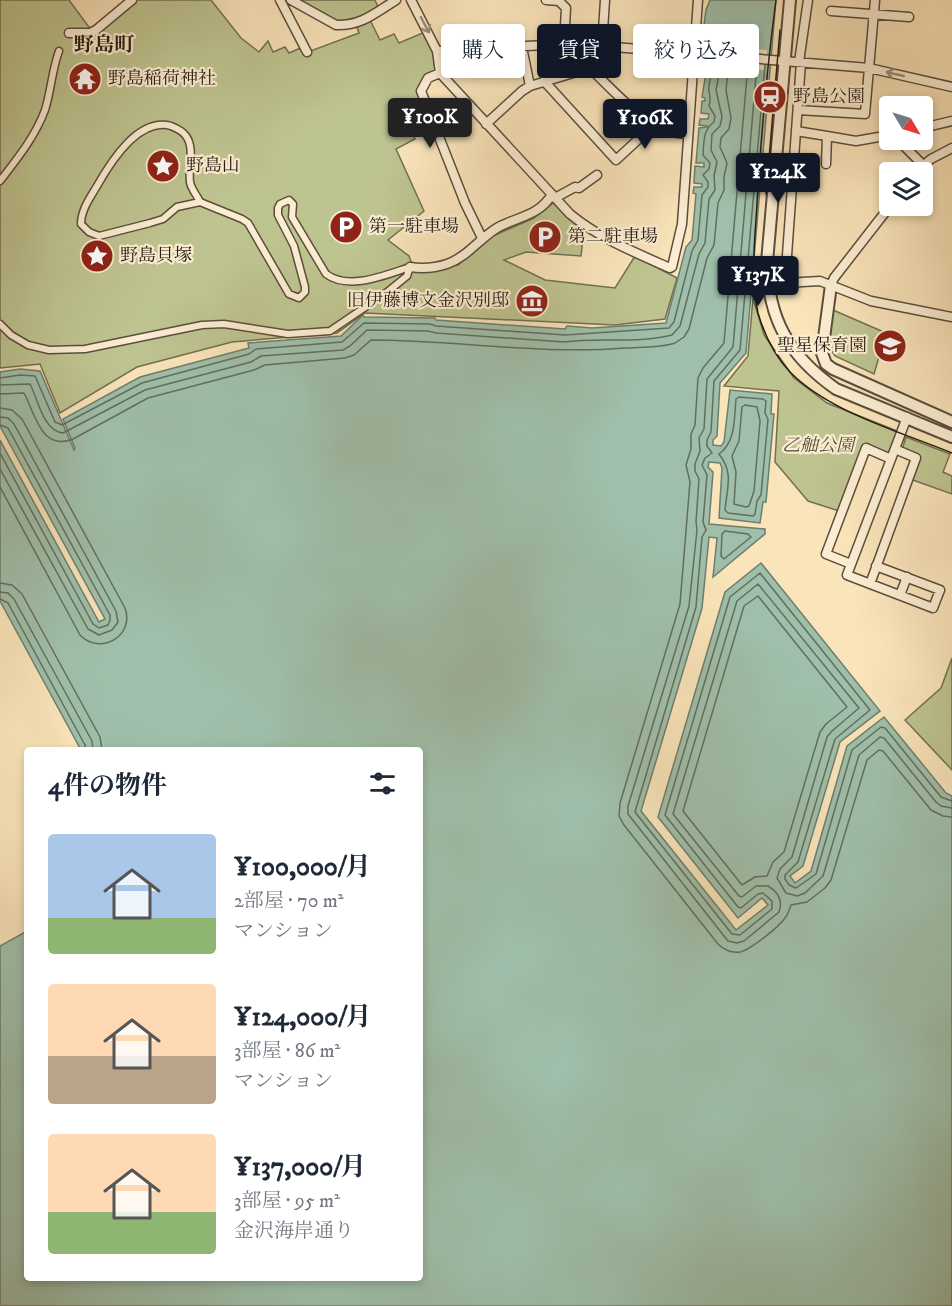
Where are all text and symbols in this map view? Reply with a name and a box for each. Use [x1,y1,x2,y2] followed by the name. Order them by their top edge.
[419,16,431,33] one-way arrow
[441,24,525,78] chip: 購入
[537,24,621,78] chip: 賃貸
[633,24,759,78] chip: 絞り込み
[74,33,135,58] district label: 野島町
[67,61,103,97] temple icon: 野島稲荷神社
[886,67,905,79] one-way arrow
[108,68,216,90] place label: 野島稲荷神社
[752,79,788,115] station icon: 野島公園
[793,86,865,108] place label: 野島公園
[879,96,933,150] north arrow
[879,96,933,216] map controls
[388,98,472,149] pin: ¥100K
[603,99,687,150] pin: ¥106K
[402,105,458,130] text: ¥100K
[617,106,673,131] text: ¥106K
[145,148,181,184] place icon: 野島山
[736,153,820,204] pin: ¥124K
[186,155,240,177] place label: 野島山
[750,160,806,185] text: ¥124K
[879,162,933,216] button: layers
[328,209,364,245] parking icon: 第一駐車場
[369,216,459,238] place label: 第一駐車場
[527,219,563,255] parking icon: 第二駐車場
[568,226,658,248] place label: 第二駐車場
[79,238,115,274] place icon: 野島貝塚
[120,245,192,267] place label: 野島貝塚
[716,256,800,307] pin: ¥137K
[732,263,784,288] text: ¥137K
[514,283,550,319] museum icon: 旧伊藤博文金沢別邸
[347,290,509,312] place label: 旧伊藤博文金沢別邸
[872,328,908,364] school or university icon: 聖星保育園
[777,335,867,357] place label: 聖星保育園
[782,435,857,457] park label: 乙舳公園
[366,767,399,800] icon: filters
[48,770,167,803] text: 4件の物件
[234,851,371,884] text: ¥100,000/月
[96,858,168,930] icon: home
[234,889,344,914] text: 2部屋 · 70 m²
[234,919,333,944] text: マンション
[234,1001,371,1034] text: ¥124,000/月
[96,1008,168,1080] icon: home
[234,1039,340,1064] text: 3部屋 · 86 m²
[234,1069,333,1094] text: マンション
[234,1151,366,1184] text: ¥137,000/月
[96,1158,168,1230] icon: home
[234,1189,340,1214] text: 3部屋 · 95 m²
[234,1219,354,1244] text: 金沢海岸通り

